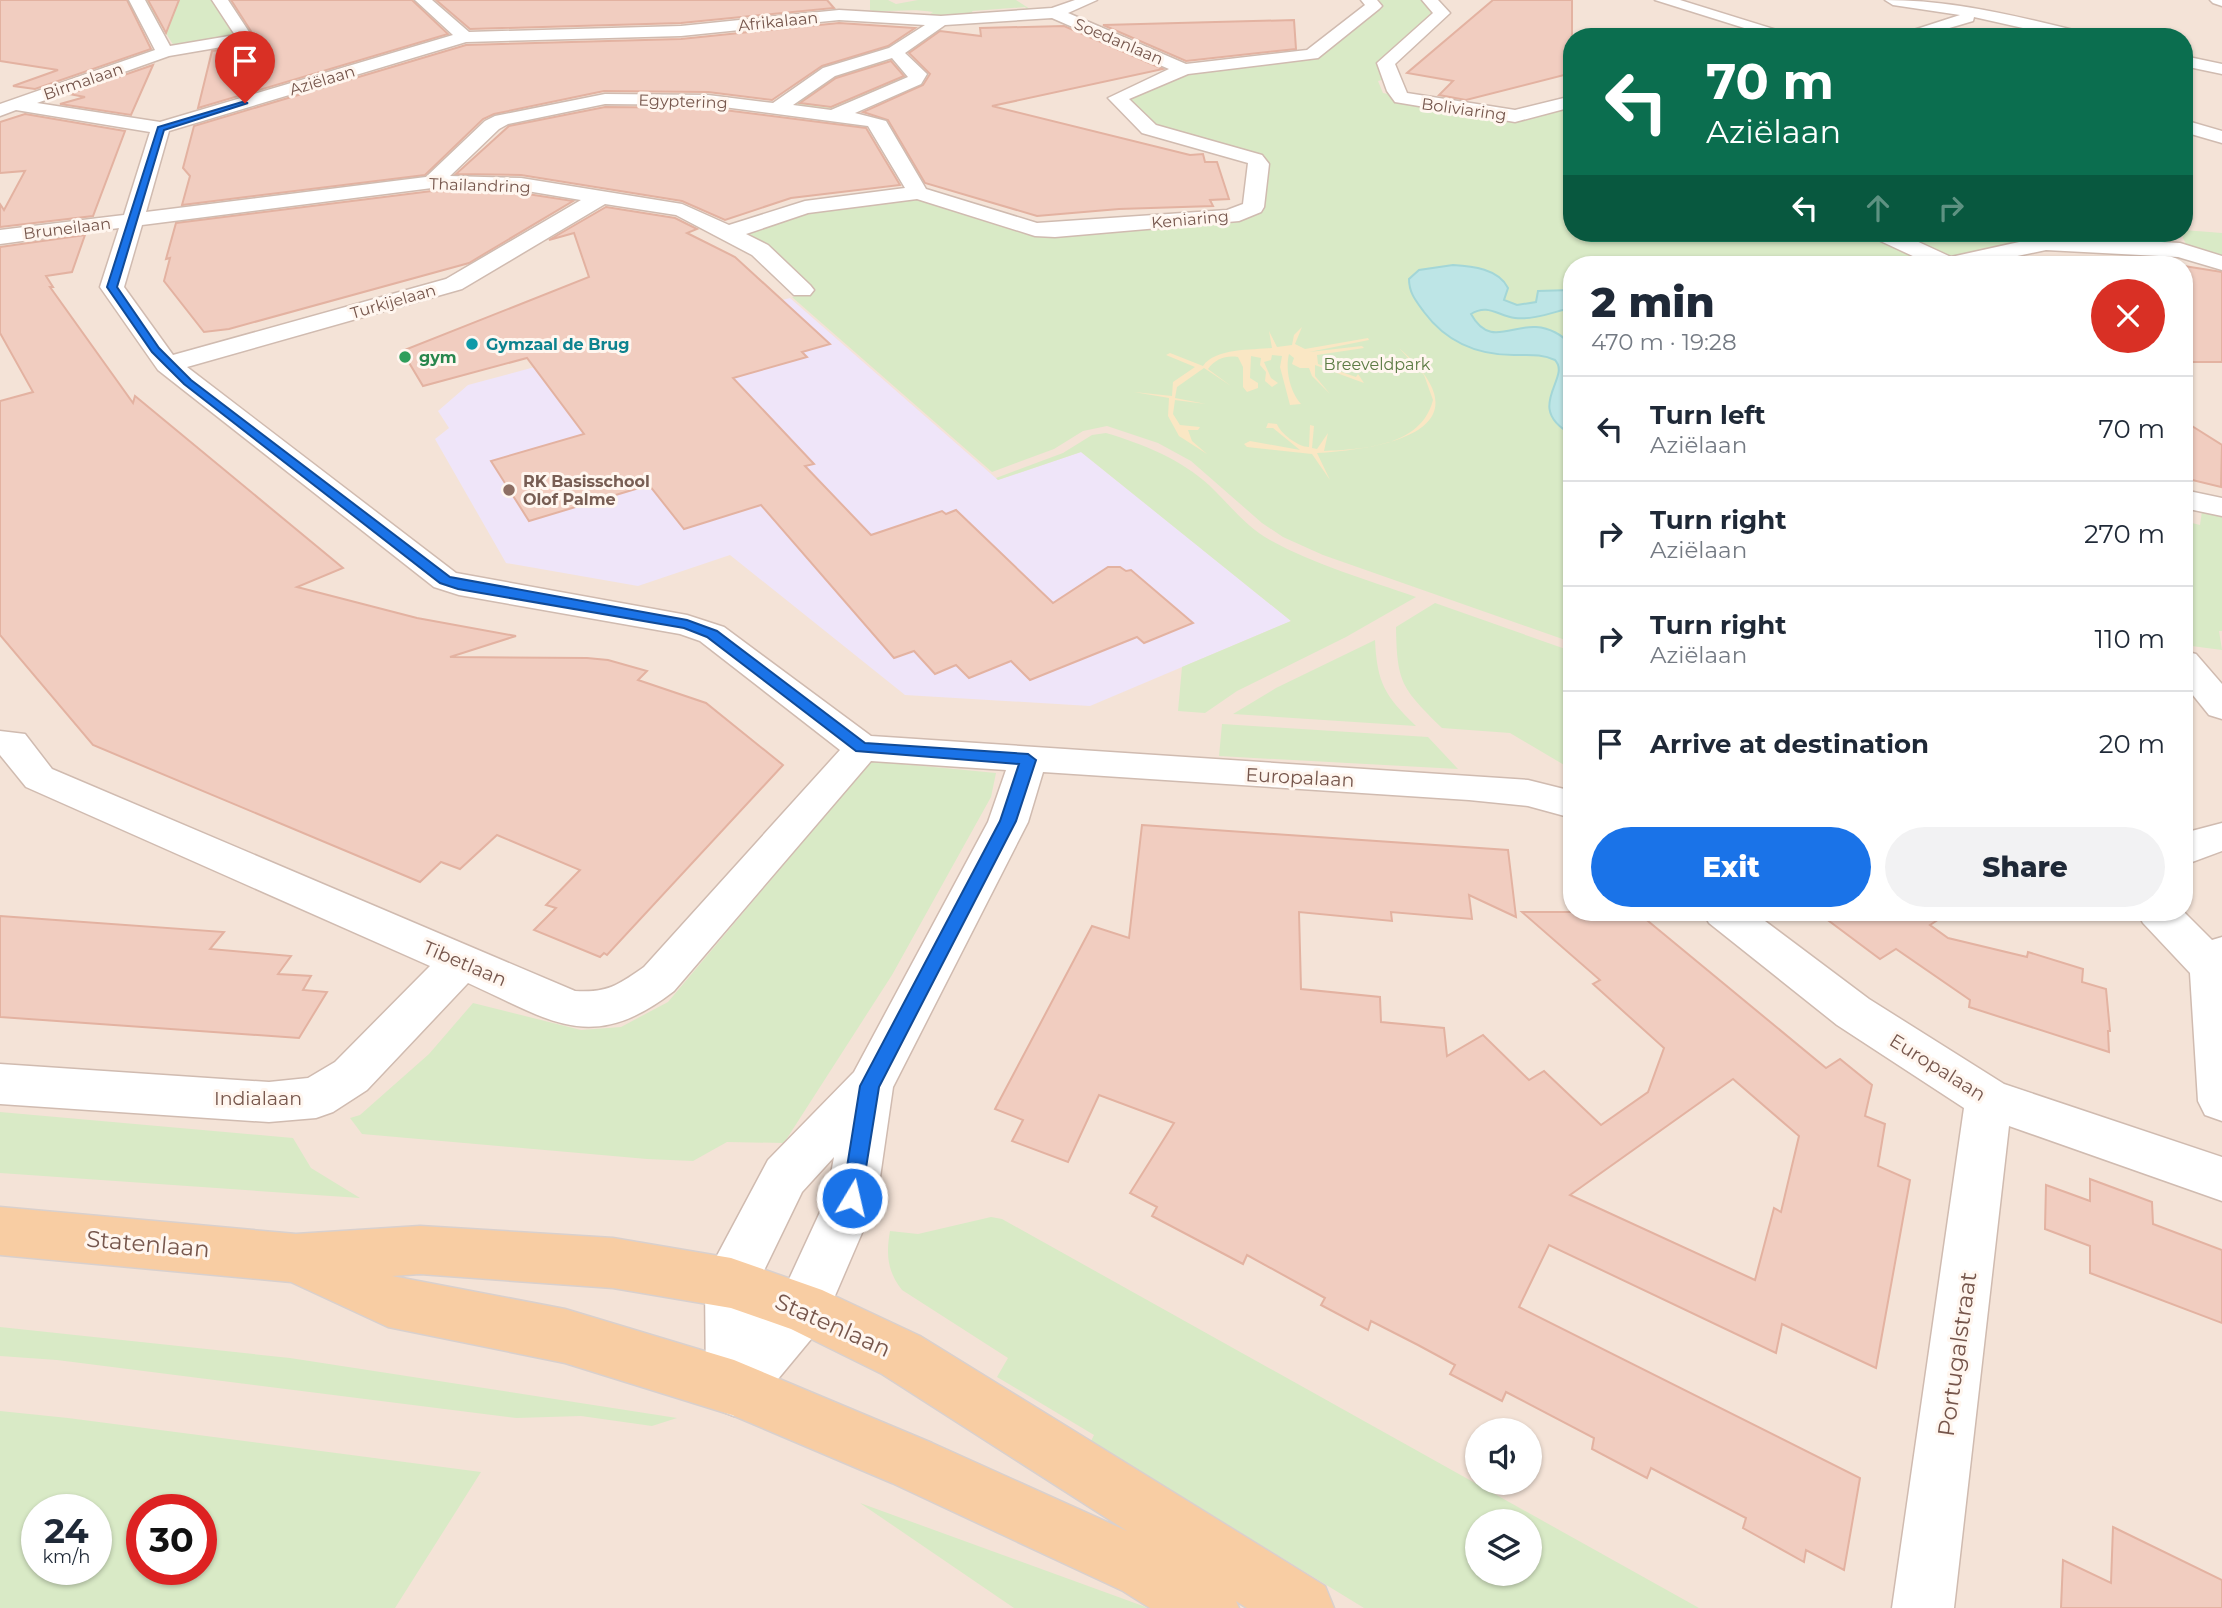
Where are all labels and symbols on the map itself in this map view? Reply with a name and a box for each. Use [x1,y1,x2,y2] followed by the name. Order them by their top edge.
[737,8,819,35] street label: Afrikalaan
[1072,14,1166,69] street label: Soedanlaan
[215,31,275,103] pin
[41,59,126,104] street label: Birmalaan
[287,62,357,99] street label: Aziëlaan
[638,90,728,113] street label: Egyptering
[1420,94,1508,125] street label: Boliviaring
[429,174,531,197] street label: Thailandring
[1151,207,1230,232] street label: Keniaring
[22,214,112,243] street label: Bruneilaan
[348,280,438,323] street label: Turkijelaan
[486,335,630,354] place label: Gymzaal de Brug
[464,336,480,352] marker: Gymzaal de Brug
[419,348,457,367] place label: gym
[397,349,413,365] marker: gym
[1324,355,1431,374] park label: Breeveldpark
[523,472,650,509] place label: RK Basisschool Olof Palme
[501,482,517,498] marker: RK Basisschool Olof Palme
[1245,763,1355,792] street label: Europalaan
[420,936,510,991] street label: Tibetlaan
[1885,1029,1990,1106] street label: Europalaan
[214,1087,302,1110] street label: Indialaan
[815,1161,889,1235] position arrow
[85,1225,211,1263] street label: Statenlaan
[1932,1270,1982,1438] street label: Portugalstraat
[771,1287,895,1363] street label: Statenlaan
[126,1494,217,1585] speed limit sign: 30

